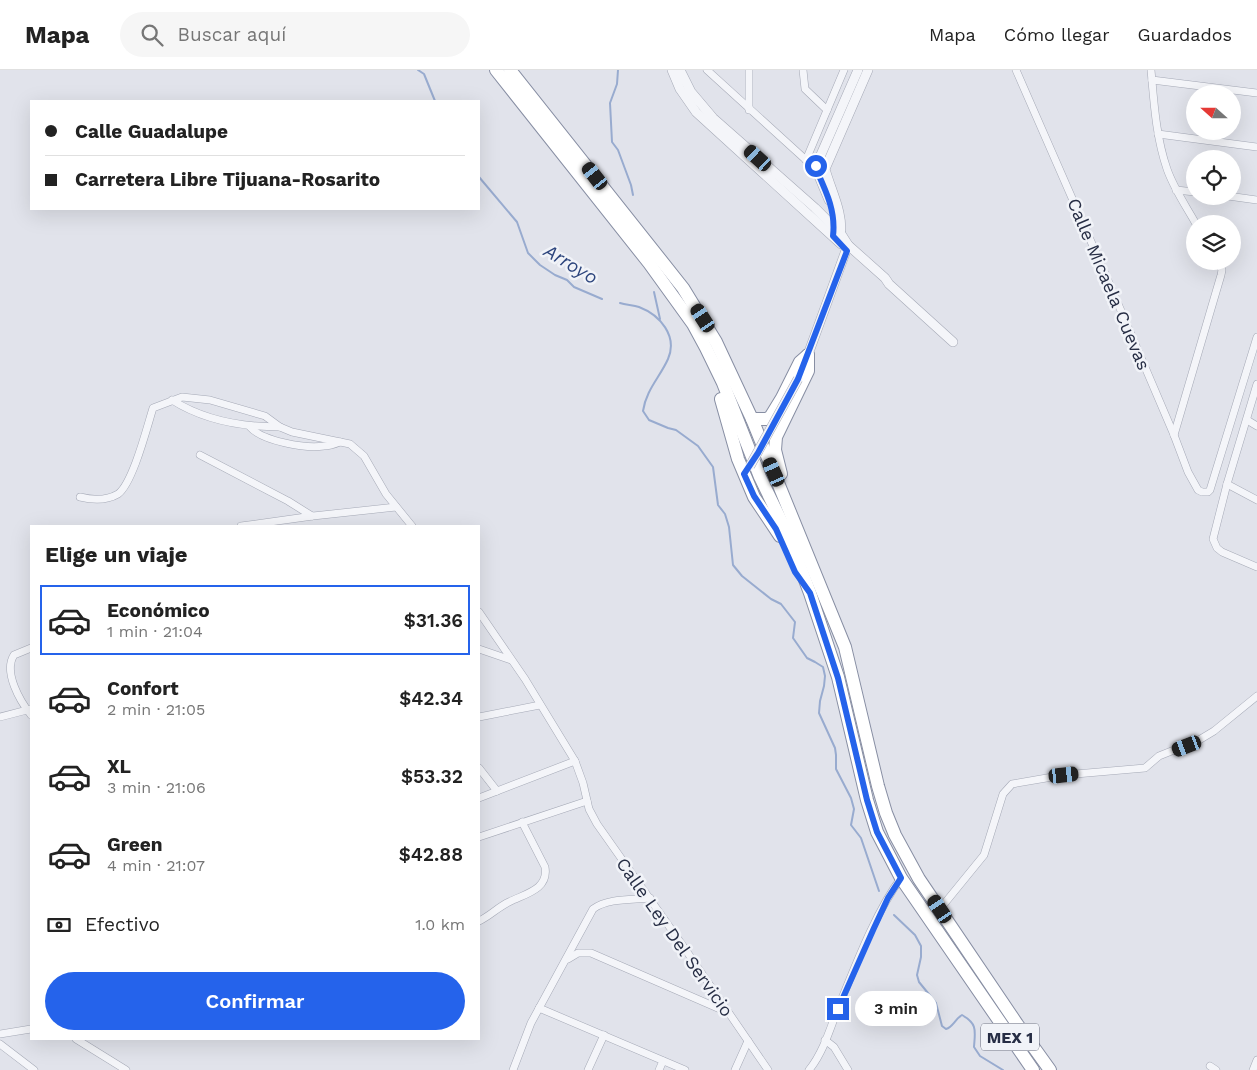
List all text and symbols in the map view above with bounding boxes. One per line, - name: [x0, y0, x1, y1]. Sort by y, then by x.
- search box: [120, 12, 470, 57]
- text: Mapa: [25, 21, 90, 49]
- icon: search: [138, 21, 166, 49]
- text: Buscar aquí: [178, 23, 286, 46]
- text: Mapa: [929, 24, 976, 45]
- text: Cómo llegar: [1004, 24, 1110, 45]
- text: Guardados: [1138, 24, 1232, 45]
- north arrow: [1186, 85, 1241, 140]
- map controls: [1186, 85, 1241, 270]
- text: Calle Guadalupe: [75, 120, 228, 143]
- car: [741, 142, 774, 174]
- button: locate: [1186, 150, 1241, 205]
- route start: [805, 155, 827, 177]
- car: [579, 160, 610, 192]
- text: Carretera Libre Tijuana-Rosarito: [75, 168, 380, 191]
- street label: Calle Micaela Cuevas: [1063, 195, 1155, 373]
- button: layers: [1186, 215, 1241, 270]
- water label: Arroyo: [539, 238, 602, 289]
- car: [688, 301, 717, 335]
- car: [761, 455, 786, 489]
- text: Elige un viaje: [45, 542, 188, 567]
- icon: car: [47, 598, 92, 643]
- text: Económico: [107, 599, 210, 622]
- text: $31.36: [404, 609, 463, 632]
- text: 1 min · 21:04: [107, 622, 203, 641]
- icon: car: [47, 676, 92, 721]
- text: Confort: [107, 677, 178, 700]
- text: $42.34: [399, 687, 463, 710]
- text: 2 min · 21:05: [107, 700, 205, 719]
- car: [1170, 734, 1203, 758]
- icon: car: [47, 754, 92, 799]
- text: XL: [107, 755, 131, 778]
- text: $53.32: [401, 765, 463, 788]
- car: [1048, 766, 1079, 784]
- text: 3 min · 21:06: [107, 778, 206, 797]
- icon: car: [47, 832, 92, 877]
- text: Green: [107, 833, 163, 856]
- text: $42.88: [399, 843, 463, 866]
- street label: Calle Ley Del Servicio: [612, 854, 738, 1020]
- text: 4 min · 21:07: [107, 856, 205, 875]
- car: [925, 892, 954, 926]
- icon: cash: [45, 911, 73, 939]
- text: Efectivo: [85, 913, 160, 936]
- text: 1.0 km: [415, 915, 465, 934]
- button: Confirmar: [45, 972, 465, 1030]
- callout: 3 min: [856, 992, 938, 1026]
- route end: [827, 998, 849, 1020]
- text: 3 min: [874, 999, 918, 1018]
- road number: MEX 1: [981, 1024, 1039, 1050]

